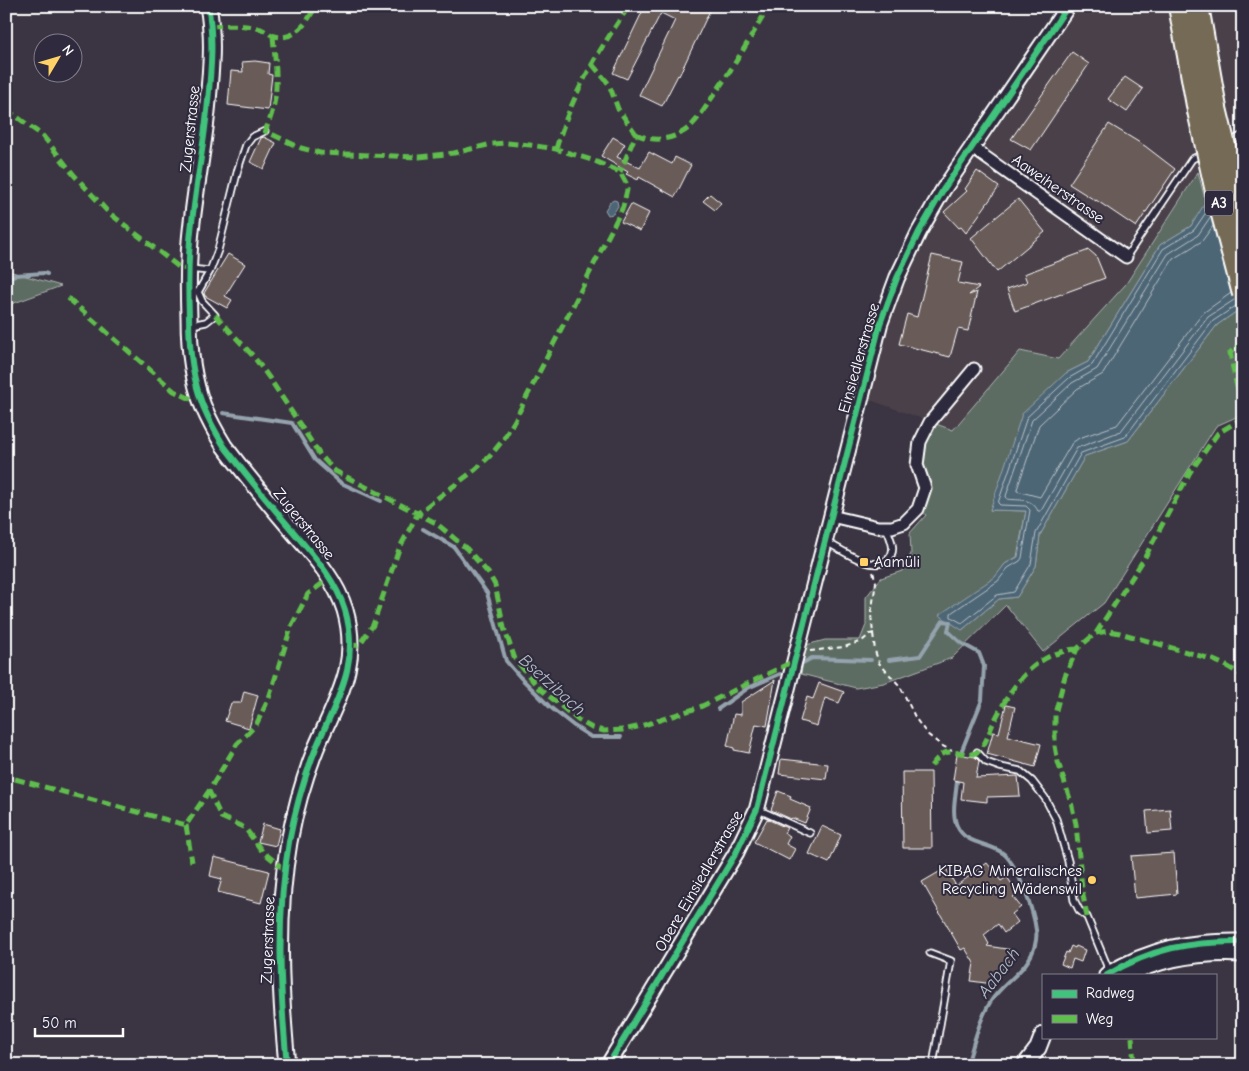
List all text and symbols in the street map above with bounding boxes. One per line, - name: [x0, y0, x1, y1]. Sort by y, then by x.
- north arrow: [32, 32, 82, 82]
- text: N: [58, 41, 77, 59]
- street label: Zugerstrasse: [176, 85, 204, 173]
- street label: Aaweiherstrasse: [1009, 151, 1107, 227]
- road number: A3: [1205, 190, 1233, 216]
- street label: Einsiedlerstrasse: [835, 301, 883, 415]
- street label: Zugerstrasse: [270, 484, 338, 564]
- place label: Aamüli: [874, 553, 920, 571]
- marker: Aamüli: [858, 556, 870, 568]
- water label: Bsetzibach: [514, 650, 590, 720]
- street label: Obere Einsiedlerstrasse: [651, 807, 747, 955]
- place label: KIBAG Mineralisches Recycling Wädenswil: [938, 862, 1082, 898]
- marker: KIBAG Mineralisches Recycling Wädenswil: [1086, 874, 1098, 886]
- street label: Zugerstrasse: [257, 896, 279, 984]
- water label: Aabach: [973, 944, 1025, 1003]
- legend: [1042, 974, 1216, 1038]
- text: Radweg: [1086, 984, 1135, 1002]
- scale bar: [35, 1006, 122, 1038]
- text: Weg: [1086, 1010, 1113, 1028]
- text: 50 m: [42, 1014, 77, 1032]

